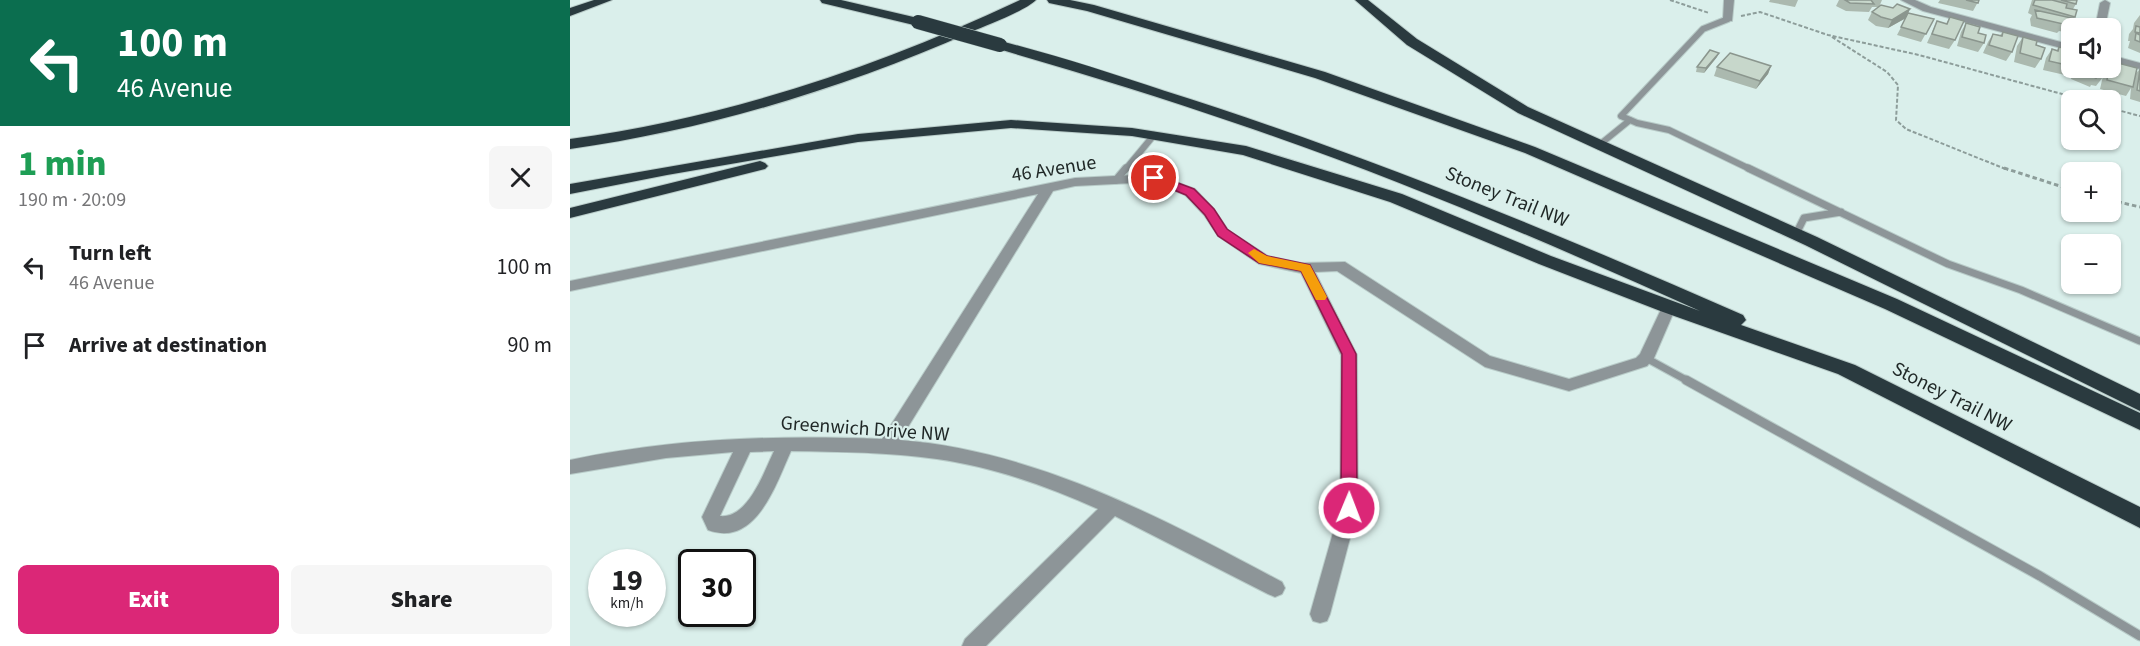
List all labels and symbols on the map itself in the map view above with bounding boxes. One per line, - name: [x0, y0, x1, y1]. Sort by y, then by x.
- street label: 46 Avenue: [1010, 148, 1098, 190]
- pin: [1128, 152, 1179, 203]
- street label: Stoney Trail NW: [1441, 160, 1573, 235]
- street label: Stoney Trail NW: [1887, 355, 2017, 439]
- street label: Greenwich Drive NW: [780, 409, 951, 449]
- position arrow: [1317, 476, 1381, 540]
- speed limit sign: 30: [678, 549, 756, 627]

